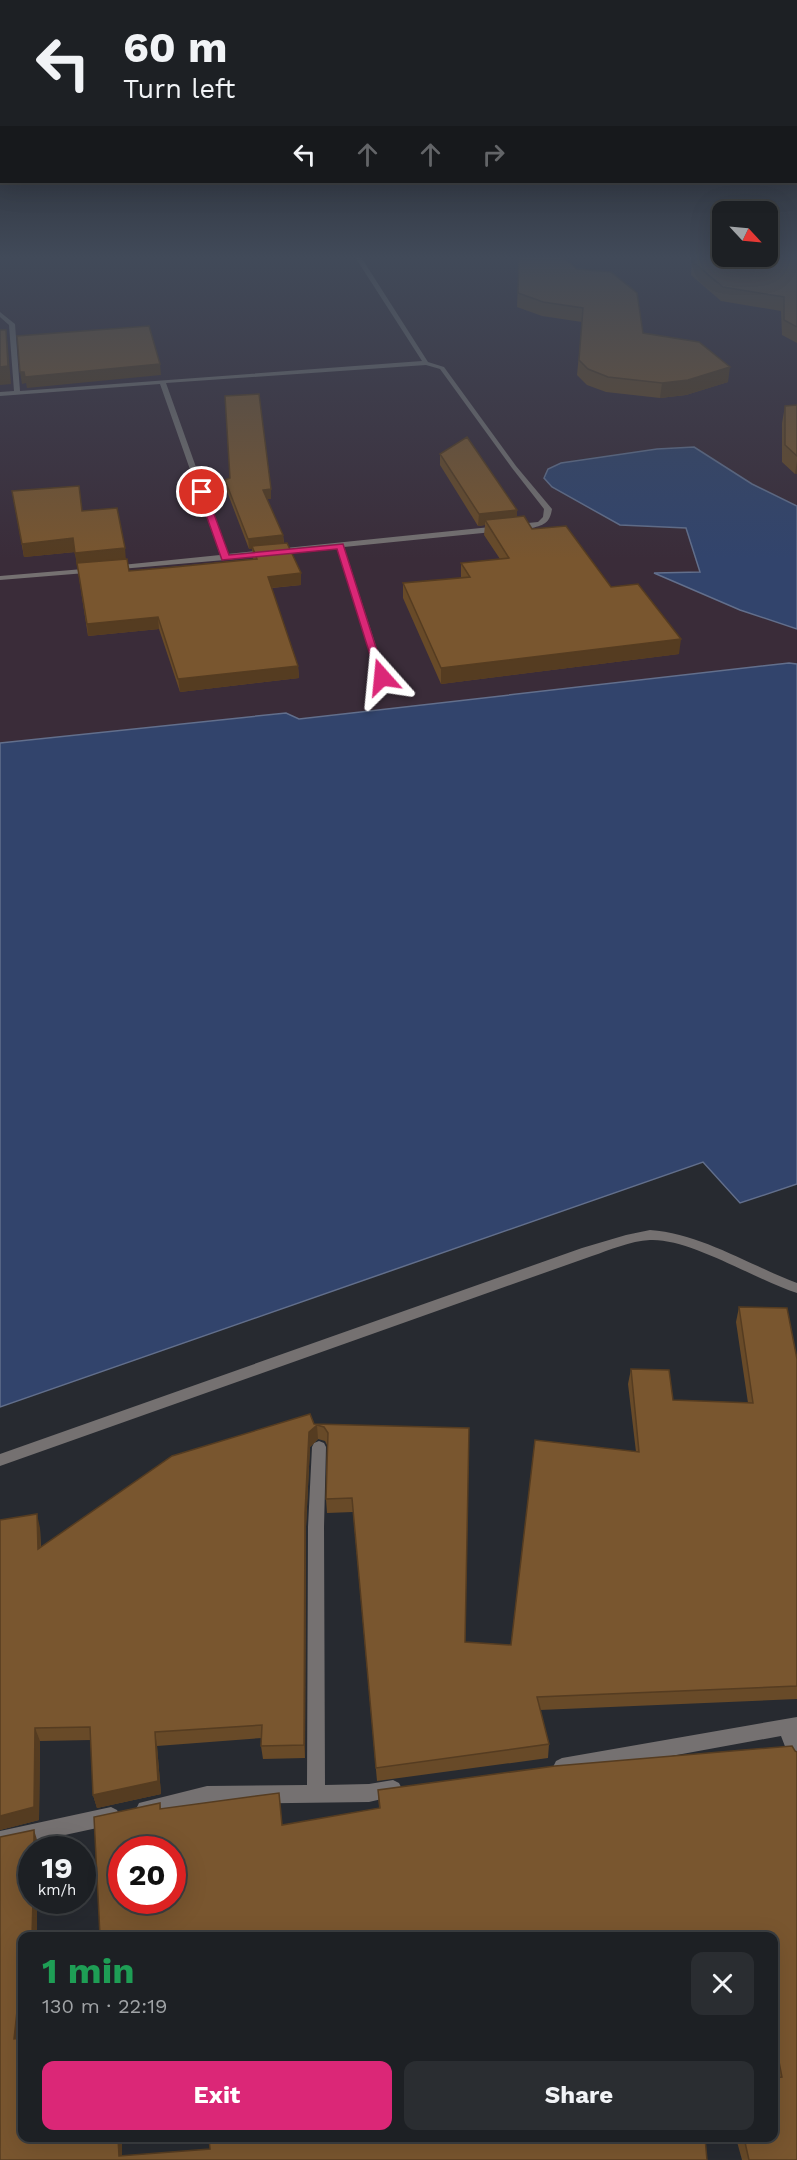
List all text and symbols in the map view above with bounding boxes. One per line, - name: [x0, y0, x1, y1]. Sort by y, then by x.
- text: 60 m: [123, 23, 227, 72]
- icon: left: [24, 24, 102, 102]
- text: Turn left: [123, 73, 235, 105]
- icon: left: [288, 138, 321, 171]
- icon: ahead: [351, 138, 384, 171]
- icon: ahead: [414, 138, 447, 171]
- icon: right: [477, 138, 510, 171]
- north arrow: [712, 201, 778, 267]
- map controls: [712, 201, 778, 267]
- pin: [176, 466, 227, 517]
- icon: arrive: [185, 475, 218, 508]
- position arrow: [350, 645, 414, 709]
- speed limit sign: 20: [108, 1836, 186, 1914]
- text: 19: [41, 1850, 73, 1885]
- text: km/h: [38, 1881, 76, 1899]
- text: 1 min: [42, 1950, 134, 1992]
- button: close: [691, 1952, 754, 2015]
- text: 130 m · 22:19: [42, 1994, 167, 2018]
- button: Exit: [42, 2061, 392, 2130]
- button: Share: [404, 2061, 754, 2130]

